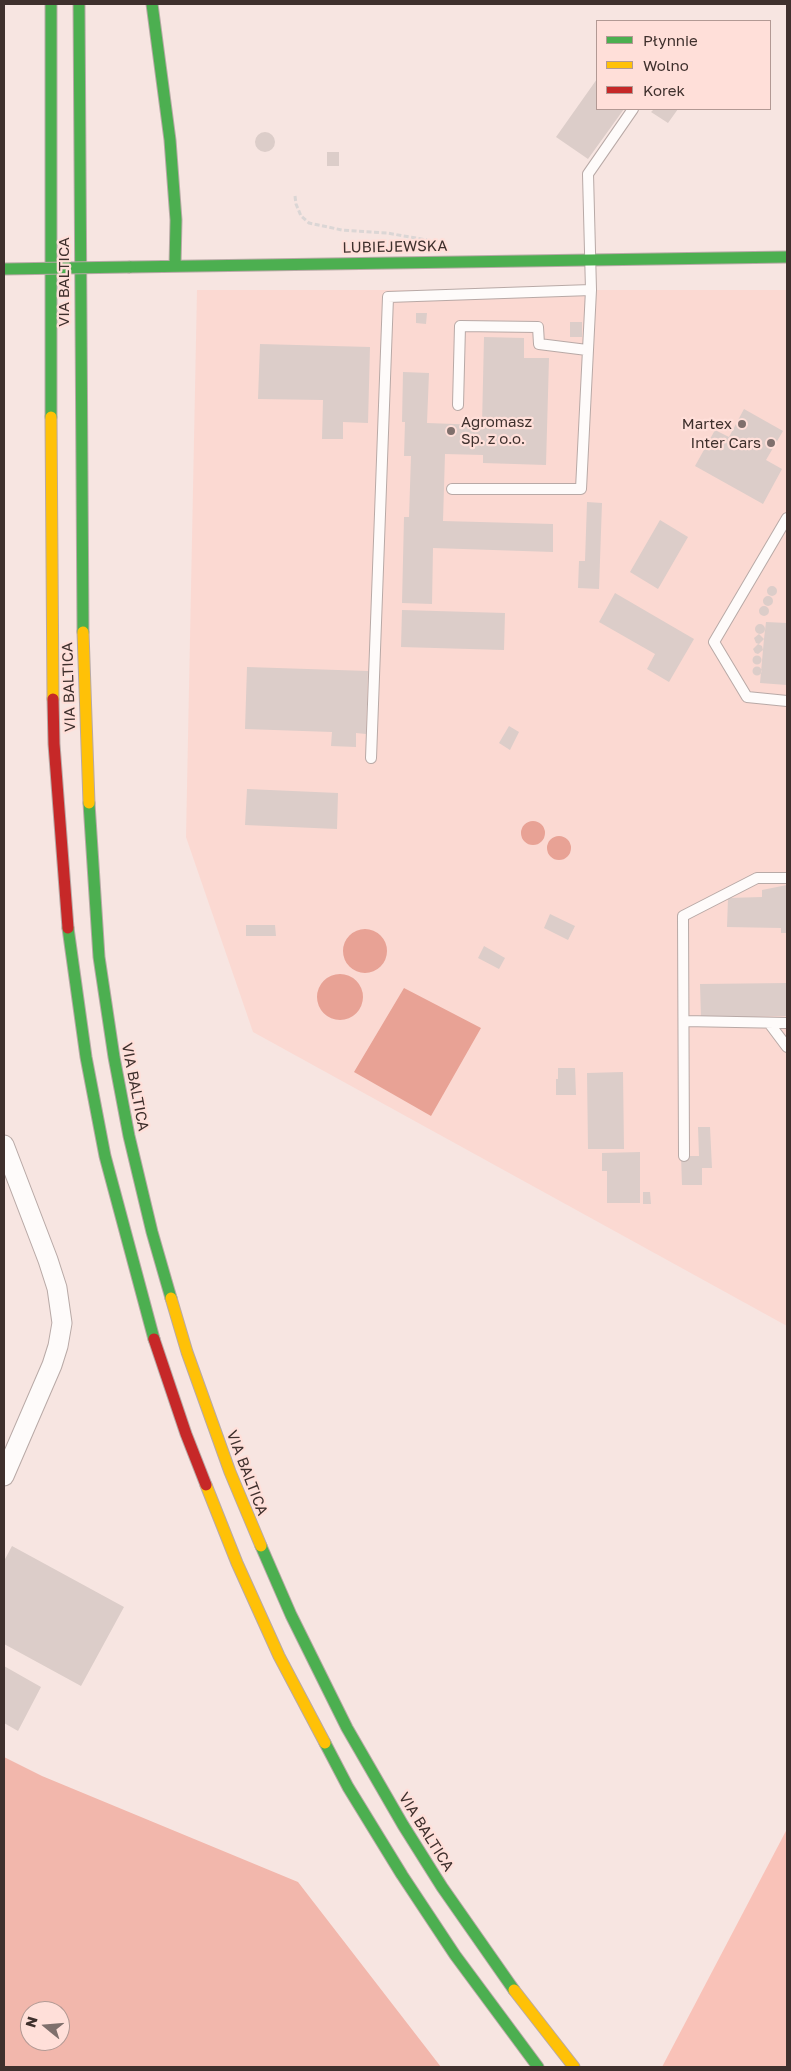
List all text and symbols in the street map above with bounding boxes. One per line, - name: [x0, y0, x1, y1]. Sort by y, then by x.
- legend: [596, 20, 771, 110]
- text: Płynnie: [643, 31, 698, 49]
- text: Wolno: [643, 56, 689, 74]
- text: Korek: [643, 81, 685, 99]
- street label: VIA BALTICA: [55, 237, 73, 327]
- street label: LUBIEJEWSKA: [342, 237, 448, 257]
- place label: Agromasz Sp. z o.o.: [461, 413, 532, 448]
- place label: Martex: [682, 415, 732, 433]
- marker: Martex: [736, 418, 748, 430]
- marker: Agromasz Sp. z o.o.: [445, 425, 457, 437]
- place label: Inter Cars: [690, 434, 761, 452]
- marker: Inter Cars: [765, 437, 777, 449]
- street label: VIA BALTICA: [58, 642, 80, 732]
- street label: VIA BALTICA: [118, 1041, 152, 1133]
- street label: VIA BALTICA: [223, 1428, 271, 1518]
- street label: VIA BALTICA: [395, 1789, 457, 1875]
- north arrow: [20, 2001, 70, 2051]
- text: N: [21, 2014, 41, 2029]

